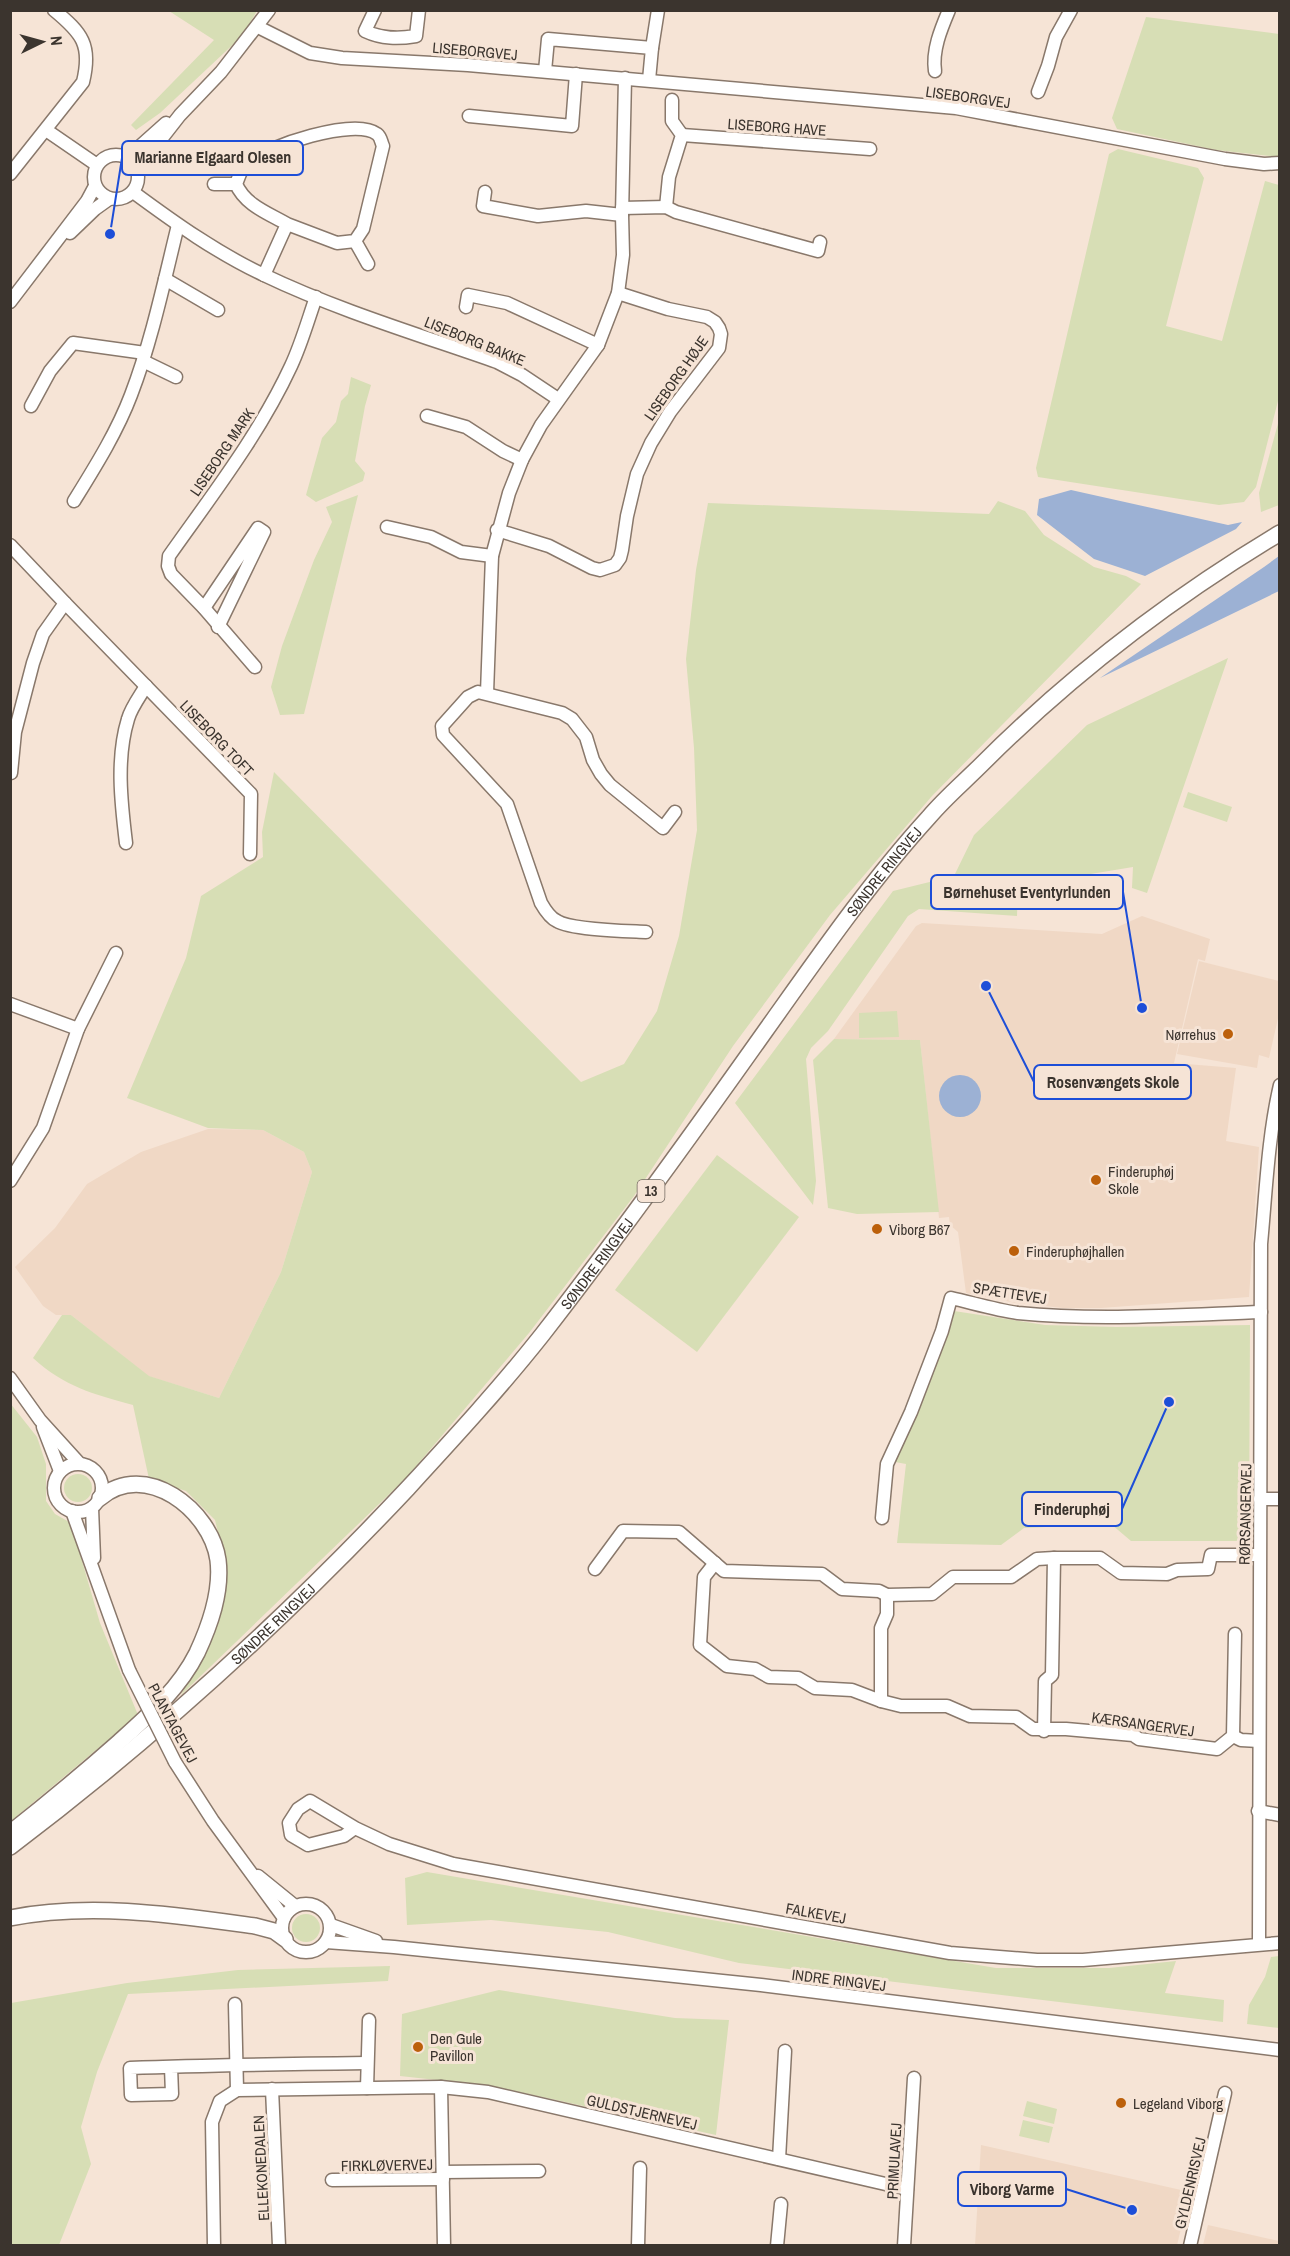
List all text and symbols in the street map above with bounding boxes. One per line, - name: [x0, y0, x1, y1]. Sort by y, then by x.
- north arrow: [12, 12, 72, 72]
- text: N: [46, 35, 68, 46]
- street label: LISEBORGVEJ: [432, 37, 518, 65]
- street label: LISEBORGVEJ: [924, 81, 1012, 113]
- street label: LISEBORG HAVE: [727, 113, 827, 141]
- callout: Marianne Elgaard Olesen: [122, 141, 303, 175]
- text: Marianne Elgaard Olesen: [135, 146, 291, 168]
- street label: LISEBORG BAKKE: [421, 311, 529, 371]
- street label: LISEBORG HØJE: [639, 331, 713, 425]
- street label: LISEBORG MARK: [185, 403, 260, 500]
- street label: LISEBORG TOFT: [175, 695, 259, 781]
- street label: SØNDRE RINGVEJ: [841, 822, 926, 921]
- callout: Børnehuset Eventyrlunden: [931, 875, 1123, 909]
- text: Børnehuset Eventyrlunden: [943, 881, 1111, 903]
- place label: Nørrehus: [1165, 1024, 1216, 1045]
- marker: Nørrehus: [1221, 1027, 1235, 1041]
- callout: Rosenvængets Skole: [1034, 1065, 1191, 1099]
- text: Rosenvængets Skole: [1047, 1071, 1179, 1093]
- place label: Finderuphøj Skole: [1108, 1161, 1174, 1199]
- marker: Finderuphøj Skole: [1089, 1173, 1103, 1187]
- road number: 13: [638, 1180, 664, 1202]
- street label: SØNDRE RINGVEJ: [555, 1213, 638, 1314]
- place label: Viborg B67: [889, 1219, 950, 1240]
- marker: Viborg B67: [870, 1222, 884, 1236]
- place label: Finderuphøjhallen: [1026, 1241, 1124, 1262]
- marker: Finderuphøjhallen: [1007, 1244, 1021, 1258]
- street label: SPÆTTEVEJ: [972, 1277, 1048, 1309]
- street label: RØRSANGERVEJ: [1234, 1463, 1256, 1565]
- callout: Finderuphøj: [1022, 1492, 1122, 1526]
- text: Finderuphøj: [1034, 1498, 1110, 1520]
- street label: SØNDRE RINGVEJ: [226, 1578, 320, 1669]
- street label: PLANTAGEVEJ: [143, 1680, 203, 1766]
- street label: KÆRSANGERVEJ: [1090, 1706, 1196, 1742]
- street label: FALKEVEJ: [784, 1897, 848, 1929]
- street label: INDRE RINGVEJ: [791, 1964, 887, 1996]
- place label: Den Gule Pavillon: [430, 2028, 482, 2066]
- marker: Den Gule Pavillon: [411, 2040, 425, 2054]
- street label: GULDSTJERNEVEJ: [585, 2089, 699, 2135]
- place label: Legeland Viborg: [1133, 2093, 1223, 2114]
- marker: Legeland Viborg: [1114, 2096, 1128, 2110]
- street label: ELLEKONEDALEN: [248, 2115, 274, 2221]
- street label: PRIMULAVEJ: [882, 2122, 906, 2200]
- street label: GYLDENRISVEJ: [1169, 2135, 1211, 2231]
- street label: FIRKLØVERVEJ: [341, 2154, 433, 2176]
- callout: Viborg Varme: [958, 2172, 1066, 2206]
- text: Viborg Varme: [970, 2178, 1054, 2200]

